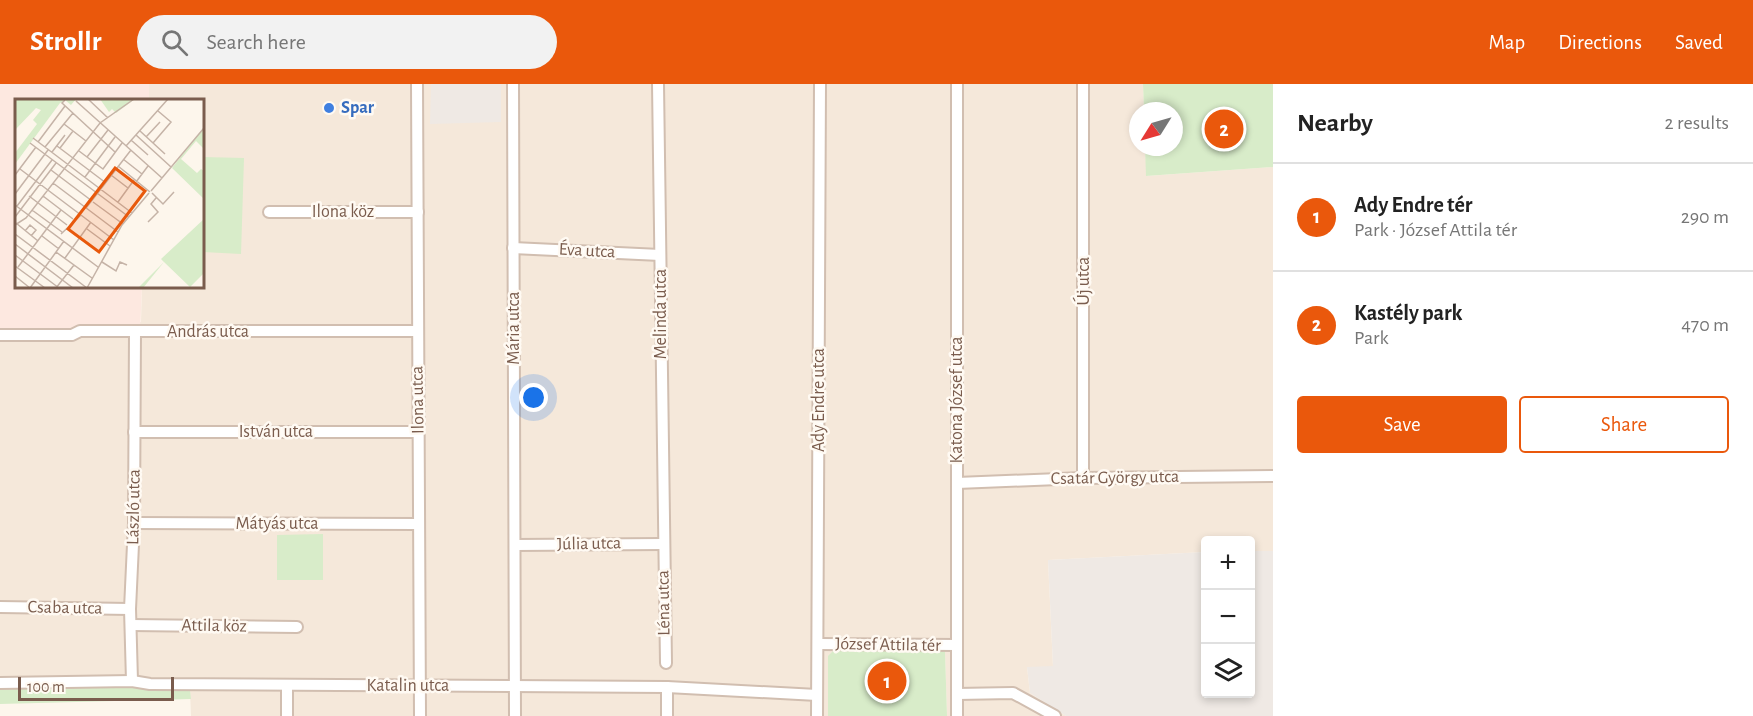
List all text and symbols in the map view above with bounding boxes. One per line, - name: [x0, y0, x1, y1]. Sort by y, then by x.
- search box: [137, 15, 557, 69]
- icon: search: [158, 26, 191, 59]
- text: Strollr: [30, 28, 101, 56]
- text: Search here: [206, 31, 306, 53]
- text: Map: [1489, 32, 1525, 53]
- text: Directions: [1558, 32, 1642, 53]
- text: Saved: [1675, 32, 1723, 53]
- inset map: [15, 99, 204, 288]
- place label: Spar: [341, 99, 375, 117]
- marker: Spar: [322, 101, 336, 115]
- north arrow: [1129, 102, 1183, 156]
- pin: 2: [1204, 106, 1244, 152]
- text: Nearby: [1297, 110, 1373, 136]
- text: 2 results: [1665, 113, 1729, 133]
- text: Ady Endre tér: [1354, 194, 1472, 216]
- street label: Ilona köz: [312, 203, 374, 221]
- text: 1: [1313, 207, 1320, 227]
- text: 290 m: [1681, 207, 1729, 227]
- text: Park · József Attila tér: [1354, 220, 1517, 240]
- street label: Éva utca: [558, 238, 616, 261]
- street label: Új utca: [1072, 257, 1093, 305]
- street label: Melinda utca: [652, 269, 670, 359]
- street label: Mária utca: [505, 291, 523, 365]
- text: Kastély park: [1354, 302, 1462, 324]
- text: 2: [1312, 315, 1321, 335]
- text: 470 m: [1681, 315, 1729, 335]
- street label: András utca: [167, 323, 249, 341]
- text: Park: [1354, 328, 1389, 348]
- street label: Katona József utca: [948, 336, 966, 464]
- street label: Ady Endre utca: [810, 348, 828, 452]
- street label: Ilona utca: [408, 366, 428, 434]
- your location: [519, 383, 548, 412]
- button: Save: [1297, 396, 1507, 453]
- button: Share: [1519, 396, 1729, 453]
- street label: István utca: [239, 423, 313, 441]
- street label: Csatár György utca: [1051, 468, 1179, 488]
- street label: László utca: [124, 469, 144, 545]
- street label: Mátyás utca: [235, 515, 319, 533]
- street label: Júlia utca: [557, 534, 621, 554]
- map controls: [1201, 536, 1255, 698]
- button: +: [1201, 536, 1255, 590]
- street label: Léna utca: [654, 570, 674, 636]
- button: −: [1201, 590, 1255, 644]
- street label: Csaba utca: [28, 598, 102, 618]
- street label: Attila köz: [181, 616, 247, 636]
- street label: József Attila tér: [835, 635, 941, 655]
- button: layers: [1201, 644, 1255, 698]
- pin: 1: [868, 658, 906, 704]
- scale bar: [18, 674, 174, 702]
- street label: Katalin utca: [367, 677, 449, 695]
- text: 100 m: [27, 679, 65, 695]

